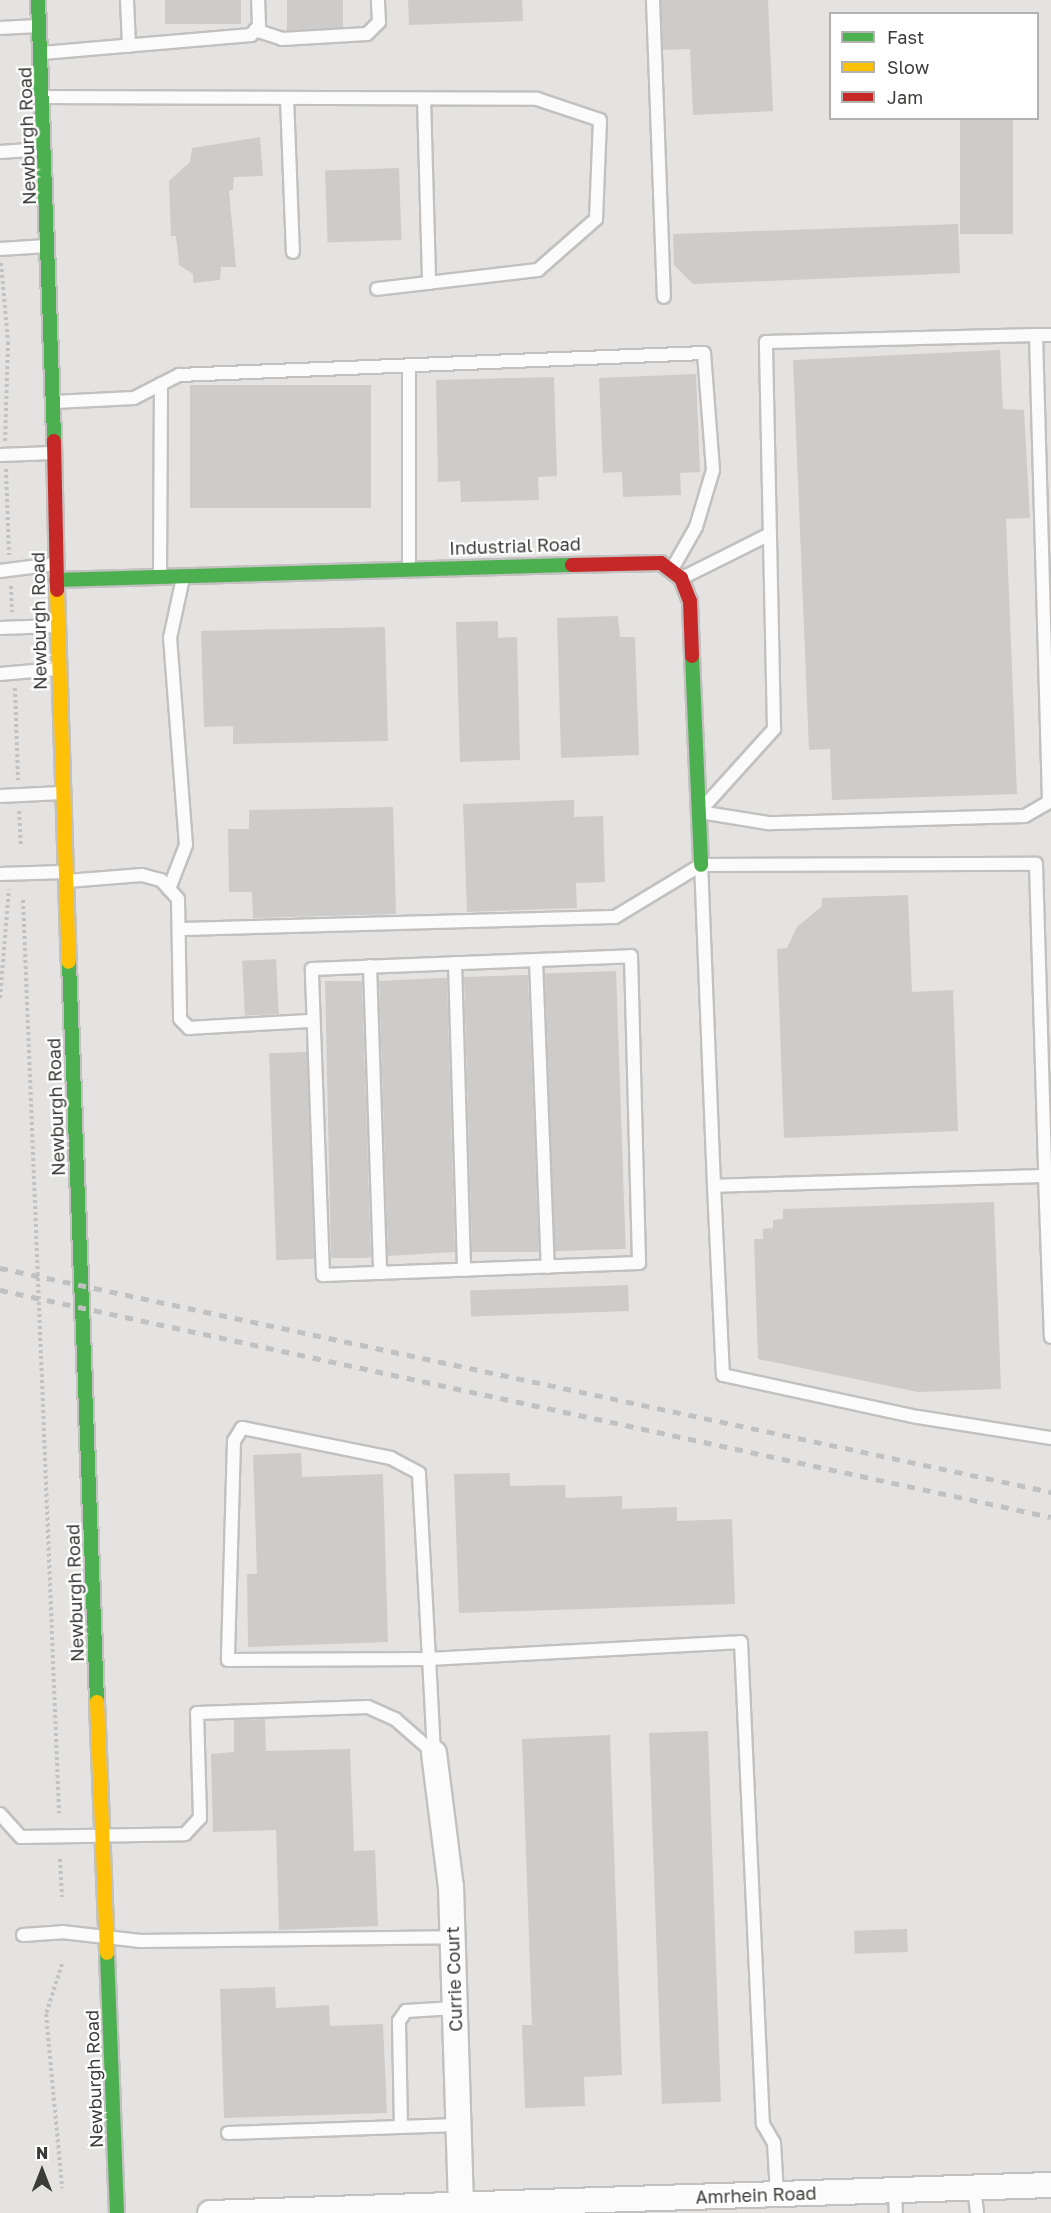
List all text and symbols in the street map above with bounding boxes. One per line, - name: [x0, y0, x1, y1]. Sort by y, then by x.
- legend: [829, 12, 1039, 120]
- text: Fast: [887, 26, 924, 48]
- text: Slow: [887, 56, 929, 78]
- street label: Newburgh Road: [14, 67, 40, 205]
- text: Jam: [887, 86, 923, 108]
- street label: Industrial Road: [449, 533, 581, 559]
- street label: Newburgh Road: [27, 552, 51, 690]
- street label: Newburgh Road: [43, 1038, 69, 1176]
- street label: Newburgh Road: [62, 1524, 88, 1662]
- street label: Currie Court: [441, 1926, 467, 2032]
- street label: Newburgh Road: [81, 2010, 107, 2148]
- north arrow: [12, 2141, 72, 2201]
- text: N: [36, 2143, 48, 2163]
- street label: Amrhein Road: [695, 2182, 817, 2208]

